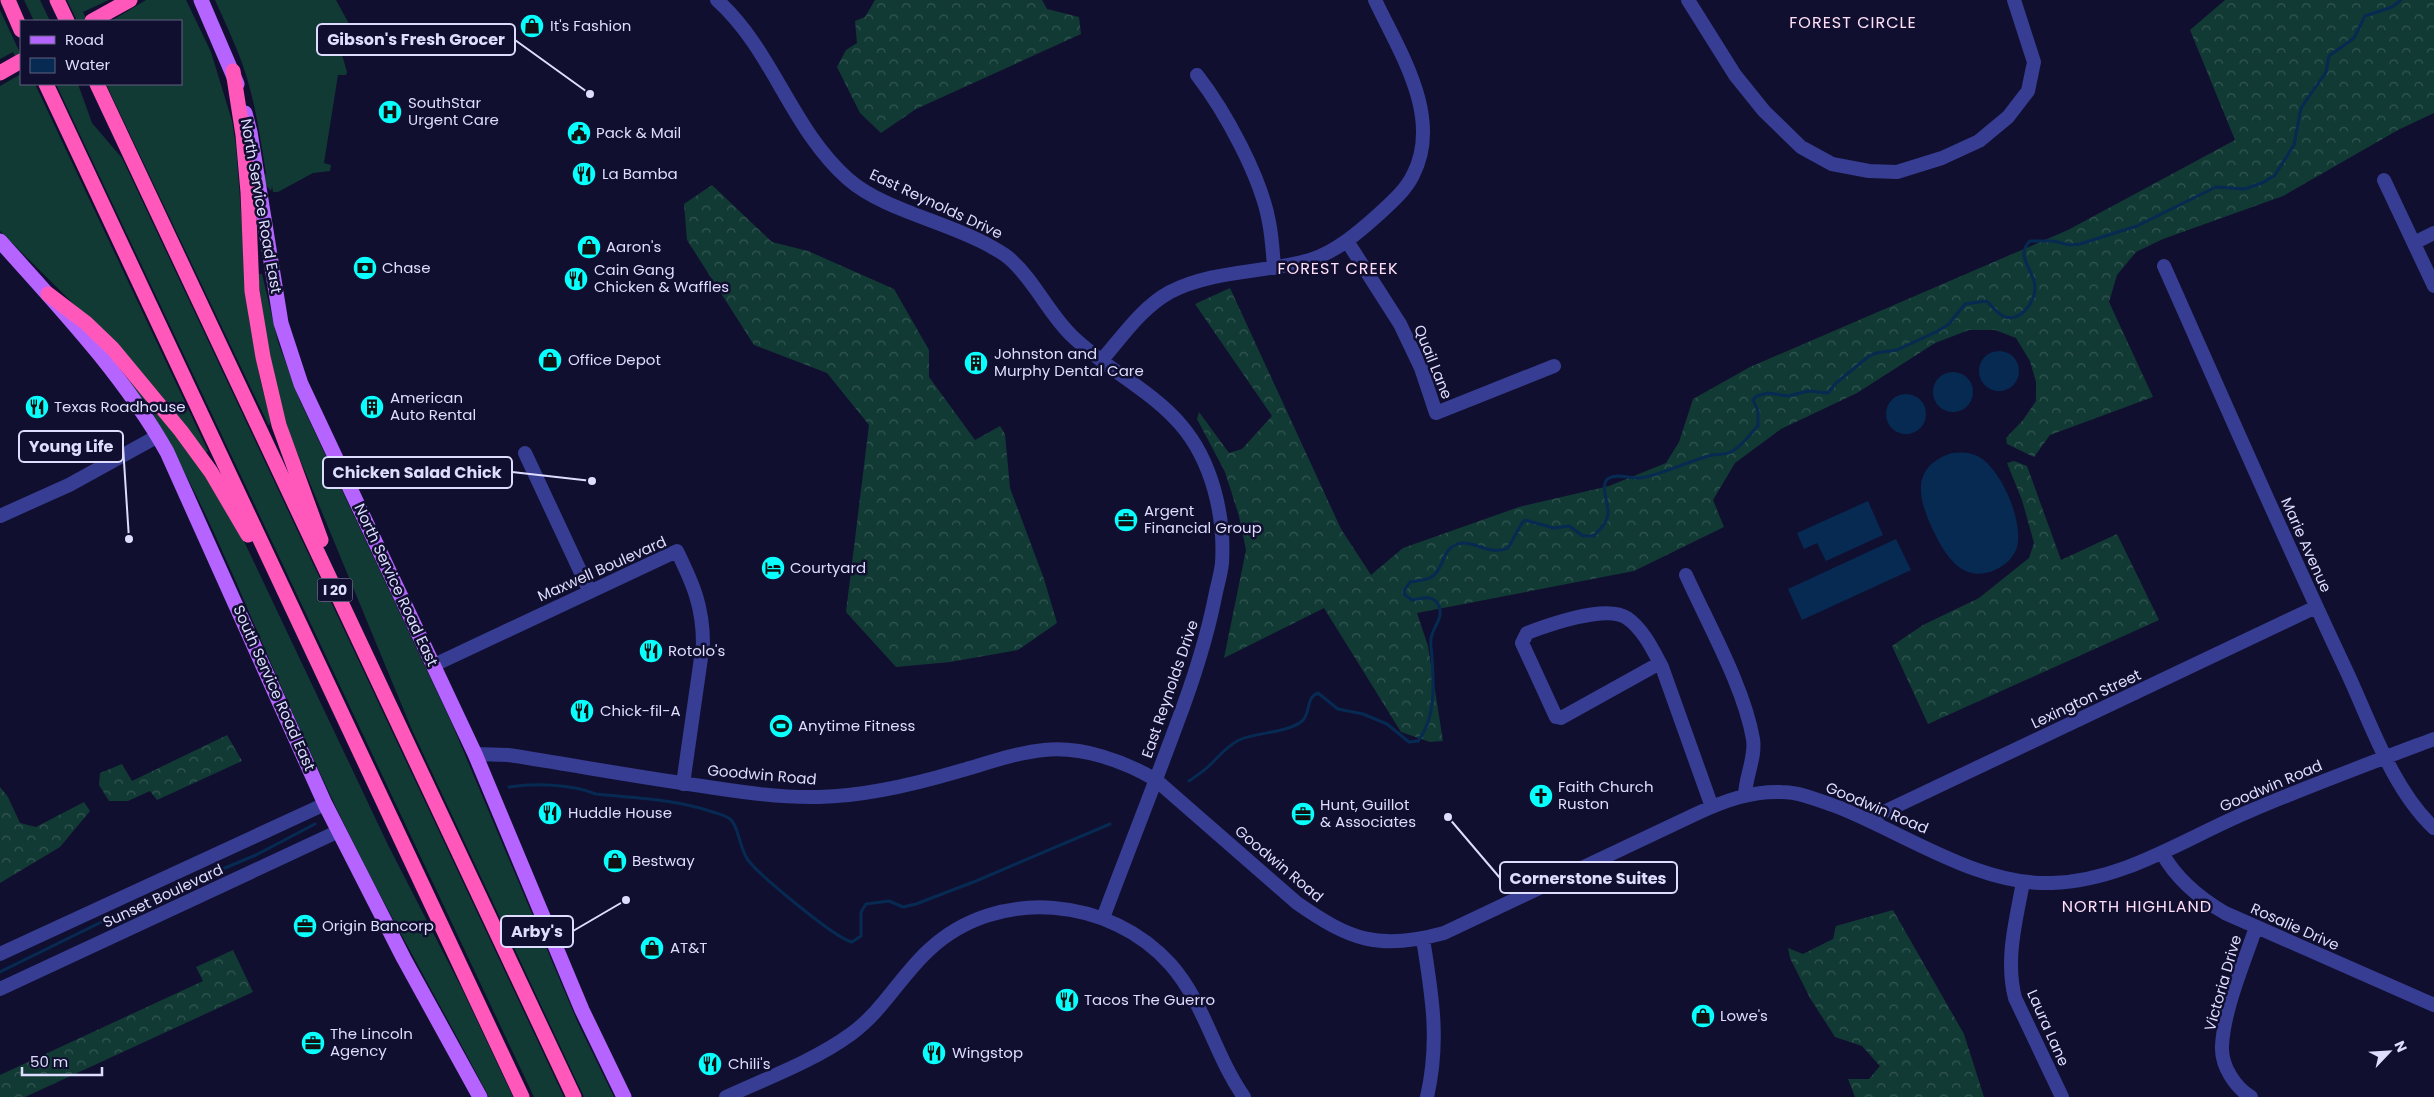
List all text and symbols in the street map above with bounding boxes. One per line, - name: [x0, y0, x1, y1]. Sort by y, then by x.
- district label: FOREST CIRCLE: [1789, 11, 1917, 34]
- shop icon: It's Fashion: [519, 13, 545, 39]
- place label: It's Fashion: [550, 15, 631, 36]
- legend: [20, 20, 182, 85]
- callout: Gibson's Fresh Grocer: [317, 24, 515, 55]
- text: Gibson's Fresh Grocer: [327, 28, 505, 51]
- text: Road: [65, 29, 104, 50]
- text: Water: [65, 54, 111, 75]
- place label: SouthStar Urgent Care: [408, 92, 499, 130]
- hospital icon: SouthStar Urgent Care: [377, 99, 403, 125]
- street label: North Service Road East: [236, 117, 287, 295]
- public building icon: Pack & Mail: [566, 120, 592, 146]
- place label: Pack & Mail: [596, 122, 681, 143]
- restaurant icon: La Bamba: [571, 161, 597, 187]
- place label: La Bamba: [602, 163, 678, 184]
- street label: East Reynolds Drive: [866, 164, 1006, 244]
- shop icon: Aaron's: [576, 234, 602, 260]
- place label: Aaron's: [606, 236, 661, 257]
- bank icon: Chase: [352, 255, 378, 281]
- place label: Chase: [382, 257, 430, 278]
- district label: FOREST CREEK: [1278, 257, 1398, 280]
- place label: Cain Gang Chicken & Waffles: [594, 259, 729, 297]
- restaurant icon: Cain Gang Chicken & Waffles: [563, 266, 589, 292]
- street label: Quail Lane: [1409, 322, 1458, 402]
- place label: Johnston and Murphy Dental Care: [994, 343, 1144, 381]
- shop icon: Office Depot: [537, 347, 563, 373]
- place label: Office Depot: [568, 349, 661, 370]
- building icon: Johnston and Murphy Dental Care: [963, 350, 989, 376]
- place label: American Auto Rental: [390, 387, 476, 425]
- restaurant icon: Texas Roadhouse: [24, 394, 50, 420]
- building icon: American Auto Rental: [359, 394, 385, 420]
- place label: Texas Roadhouse: [54, 396, 186, 417]
- callout: Young Life: [19, 431, 123, 462]
- text: Young Life: [29, 435, 113, 458]
- callout: Chicken Salad Chick: [323, 457, 512, 488]
- text: Chicken Salad Chick: [332, 461, 502, 484]
- street label: Marie Avenue: [2276, 494, 2337, 596]
- street label: North Service Road East: [350, 500, 443, 670]
- place label: Argent Financial Group: [1144, 500, 1262, 538]
- office icon: Argent Financial Group: [1113, 507, 1139, 533]
- street label: Maxwell Boulevard: [534, 531, 670, 606]
- hotel icon: Courtyard: [760, 555, 786, 581]
- place label: Courtyard: [790, 557, 866, 578]
- road number: I 20: [318, 578, 352, 602]
- street label: South Service Road East: [228, 602, 321, 774]
- street label: East Reynolds Drive: [1136, 617, 1203, 761]
- restaurant icon: Rotolo's: [638, 638, 664, 664]
- place label: Rotolo's: [668, 640, 725, 661]
- street label: Lexington Street: [2027, 664, 2144, 733]
- restaurant icon: Chick-fil-A: [569, 698, 595, 724]
- place label: Chick-fil-A: [600, 700, 681, 721]
- sports icon: Anytime Fitness: [768, 713, 794, 739]
- place label: Anytime Fitness: [798, 715, 916, 736]
- street label: Goodwin Road: [2216, 754, 2325, 817]
- street label: Goodwin Road: [707, 759, 818, 790]
- place label: Faith Church Ruston: [1558, 776, 1654, 814]
- street label: Goodwin Road: [1823, 776, 1932, 839]
- church icon: Faith Church Ruston: [1528, 783, 1554, 809]
- place label: Hunt, Guillot & Associates: [1320, 794, 1416, 832]
- restaurant icon: Huddle House: [537, 800, 563, 826]
- office icon: Hunt, Guillot & Associates: [1290, 801, 1316, 827]
- place label: Huddle House: [568, 802, 672, 823]
- street label: Goodwin Road: [1231, 820, 1328, 907]
- shop icon: Bestway: [602, 848, 628, 874]
- place label: Bestway: [632, 850, 695, 871]
- street label: Sunset Boulevard: [99, 859, 226, 933]
- callout: Cornerstone Suites: [1500, 862, 1677, 893]
- text: Cornerstone Suites: [1510, 867, 1667, 890]
- district label: NORTH HIGHLAND: [2062, 895, 2212, 918]
- street label: Rosalie Drive: [2248, 898, 2343, 955]
- office icon: Origin Bancorp: [292, 913, 318, 939]
- place label: Origin Bancorp: [322, 915, 434, 936]
- callout: Arby's: [501, 916, 573, 947]
- text: Arby's: [511, 920, 563, 943]
- street label: Victoria Drive: [2199, 932, 2246, 1033]
- shop icon: AT&T: [639, 935, 665, 961]
- place label: AT&T: [670, 937, 707, 958]
- street label: Laura Lane: [2022, 986, 2075, 1069]
- restaurant icon: Tacos The Guerro: [1054, 987, 1080, 1013]
- place label: Tacos The Guerro: [1084, 989, 1215, 1010]
- shop icon: Lowe's: [1690, 1003, 1716, 1029]
- place label: Lowe's: [1720, 1005, 1768, 1026]
- place label: The Lincoln Agency: [330, 1023, 413, 1061]
- north arrow: [2364, 1027, 2414, 1077]
- office icon: The Lincoln Agency: [300, 1030, 326, 1056]
- text: N: [2389, 1038, 2412, 1056]
- restaurant icon: Wingstop: [921, 1040, 947, 1066]
- place label: Wingstop: [952, 1042, 1023, 1063]
- scale bar: [22, 1044, 102, 1076]
- text: 50 m: [30, 1051, 68, 1072]
- restaurant icon: Chili's: [697, 1051, 723, 1077]
- place label: Chili's: [728, 1053, 771, 1074]

